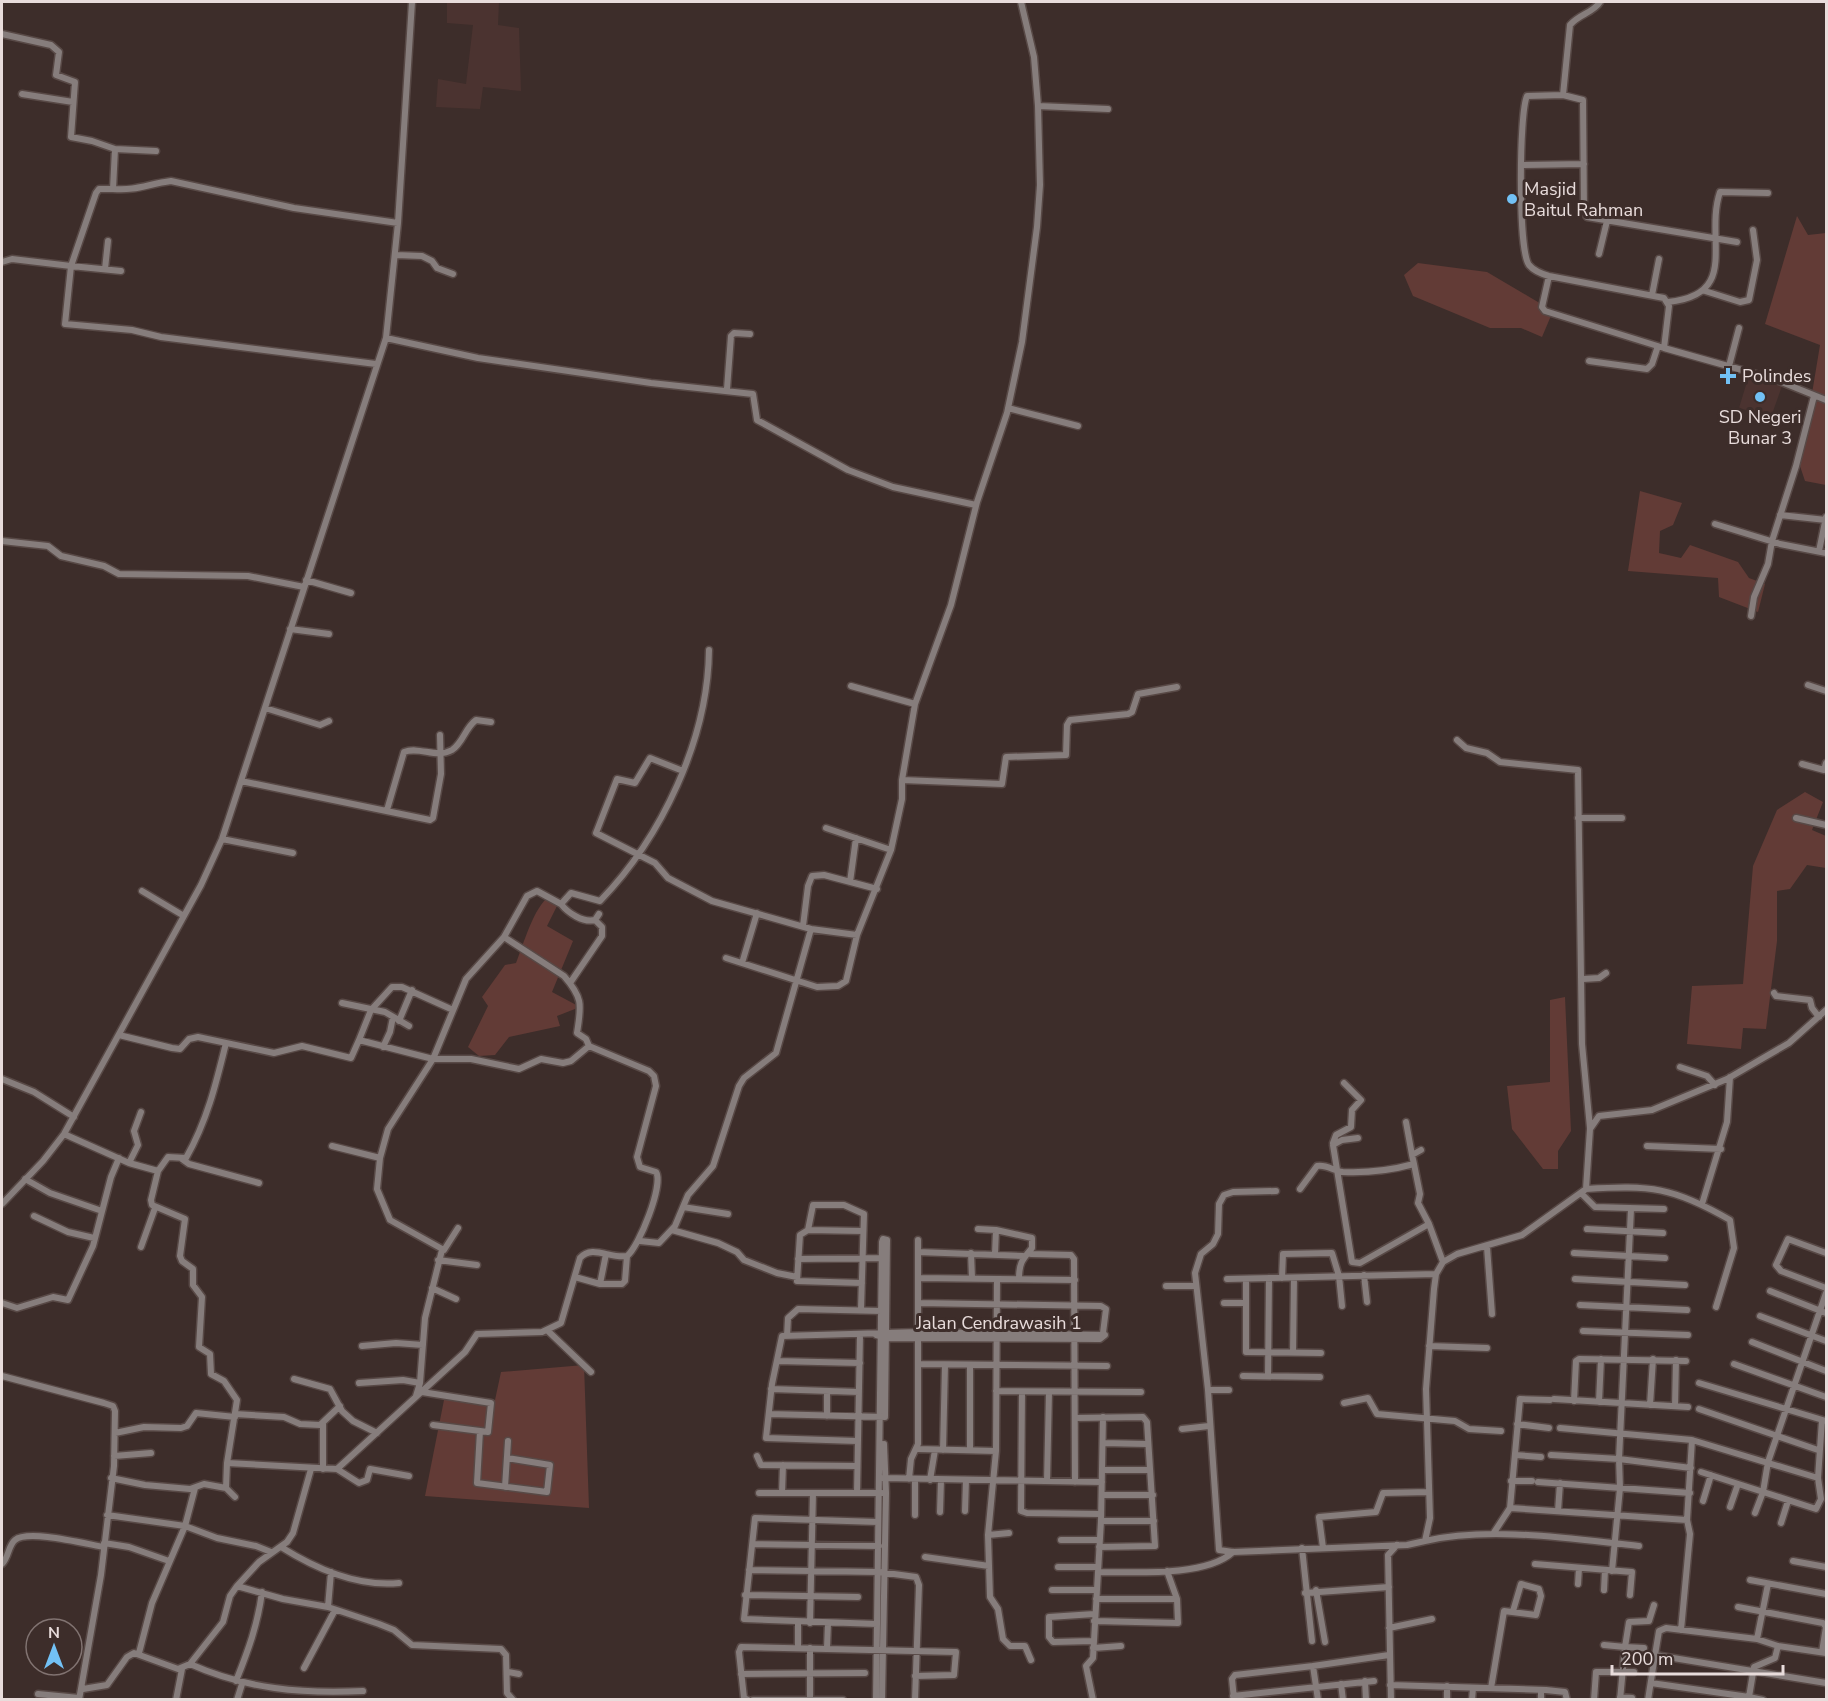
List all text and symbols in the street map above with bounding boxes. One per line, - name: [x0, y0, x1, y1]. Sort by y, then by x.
- place label: Masjid Baitul Rahman: [1524, 177, 1643, 222]
- marker: Masjid Baitul Rahman: [1505, 192, 1519, 206]
- place label: Polindes: [1742, 364, 1811, 388]
- marker: Polindes: [1719, 367, 1737, 385]
- marker: SD Negeri Bunar 3: [1753, 390, 1767, 404]
- place label: SD Negeri Bunar 3: [1719, 405, 1801, 450]
- street label: Jalan Cendrawasih 1: [915, 1311, 1082, 1335]
- north arrow: [24, 1617, 84, 1677]
- text: N: [48, 1622, 60, 1644]
- scale bar: [1612, 1638, 1783, 1676]
- text: 200 m: [1621, 1647, 1673, 1671]

